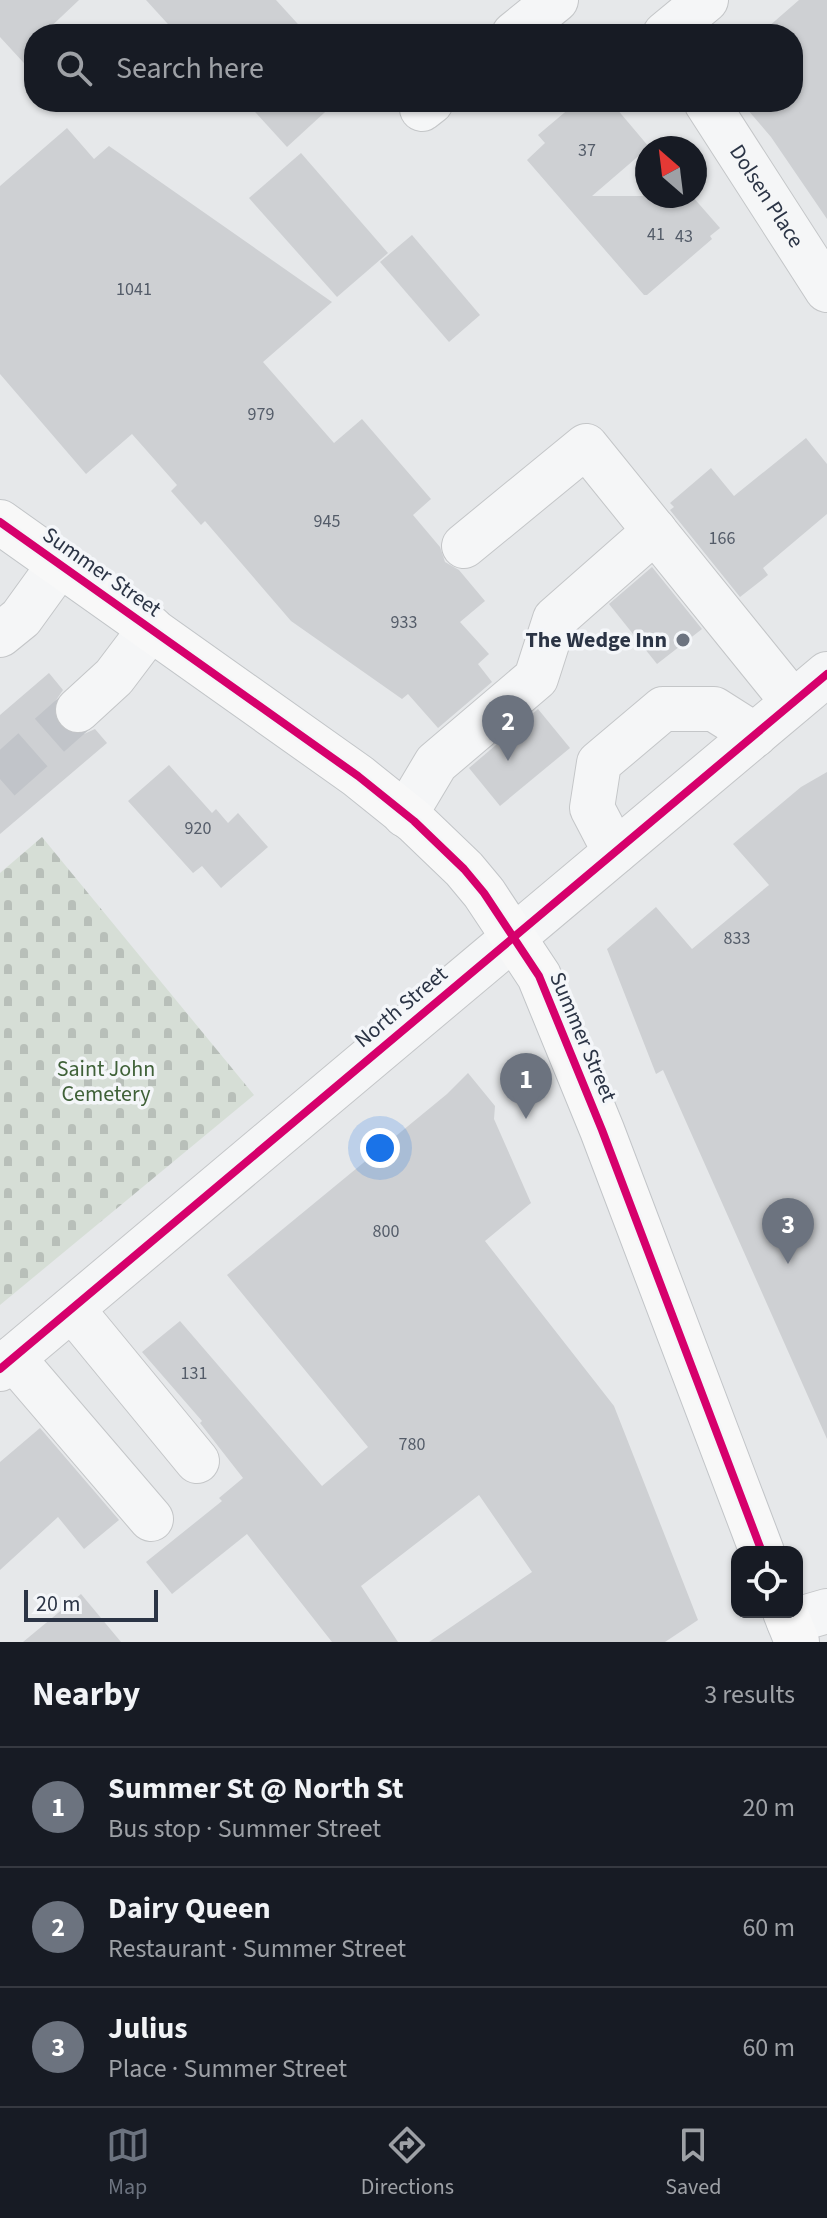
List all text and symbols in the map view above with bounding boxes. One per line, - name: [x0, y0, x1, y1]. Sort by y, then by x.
- search box: [24, 24, 803, 112]
- icon: search: [52, 46, 96, 90]
- text: Search here: [116, 47, 264, 90]
- north arrow: [635, 136, 707, 208]
- house number: 37: [578, 138, 596, 163]
- street label: Dolsen Place: [721, 138, 812, 254]
- house number: 41: [647, 222, 665, 247]
- house number: 43: [675, 224, 693, 249]
- house number: 1041: [116, 277, 152, 302]
- house number: 979: [248, 402, 274, 427]
- house number: 945: [314, 509, 340, 534]
- street label: Summer Street: [36, 519, 168, 625]
- house number: 166: [709, 526, 735, 551]
- house number: 933: [391, 610, 417, 635]
- place label: The Wedge Inn: [526, 624, 667, 656]
- marker: The Wedge Inn: [674, 631, 692, 649]
- pin: 2: [482, 695, 534, 761]
- house number: 920: [185, 816, 211, 841]
- house number: 833: [724, 926, 750, 951]
- street label: North Street: [348, 958, 455, 1055]
- street label: Summer Street: [541, 967, 625, 1107]
- park label: Saint John Cemetery: [57, 1053, 155, 1110]
- pin: 1: [500, 1053, 552, 1119]
- your location: [360, 1128, 400, 1168]
- pin: 3: [762, 1198, 814, 1264]
- house number: 800: [373, 1219, 399, 1244]
- house number: 131: [181, 1361, 207, 1386]
- house number: 780: [399, 1432, 425, 1457]
- map controls: [731, 1546, 803, 1618]
- button: locate: [731, 1546, 803, 1618]
- scale bar: [24, 1586, 158, 1622]
- text: 20 m: [36, 1588, 81, 1620]
- text: Nearby: [32, 1670, 140, 1719]
- text: 3 results: [704, 1676, 795, 1713]
- text: Summer St @ North St: [108, 1767, 404, 1810]
- text: 1: [51, 1789, 65, 1826]
- text: 20 m: [742, 1789, 795, 1826]
- text: Bus stop · Summer Street: [108, 1810, 381, 1847]
- text: Dairy Queen: [108, 1887, 271, 1930]
- text: 2: [51, 1909, 65, 1946]
- text: 60 m: [742, 1909, 795, 1946]
- text: Restaurant · Summer Street: [108, 1930, 406, 1967]
- text: Julius: [108, 2007, 188, 2050]
- text: 3: [51, 2029, 65, 2066]
- text: 60 m: [742, 2029, 795, 2066]
- text: Place · Summer Street: [108, 2050, 347, 2087]
- tab: Map: [106, 2123, 150, 2203]
- tab: Directions: [361, 2123, 454, 2203]
- tab: Saved: [665, 2123, 721, 2203]

